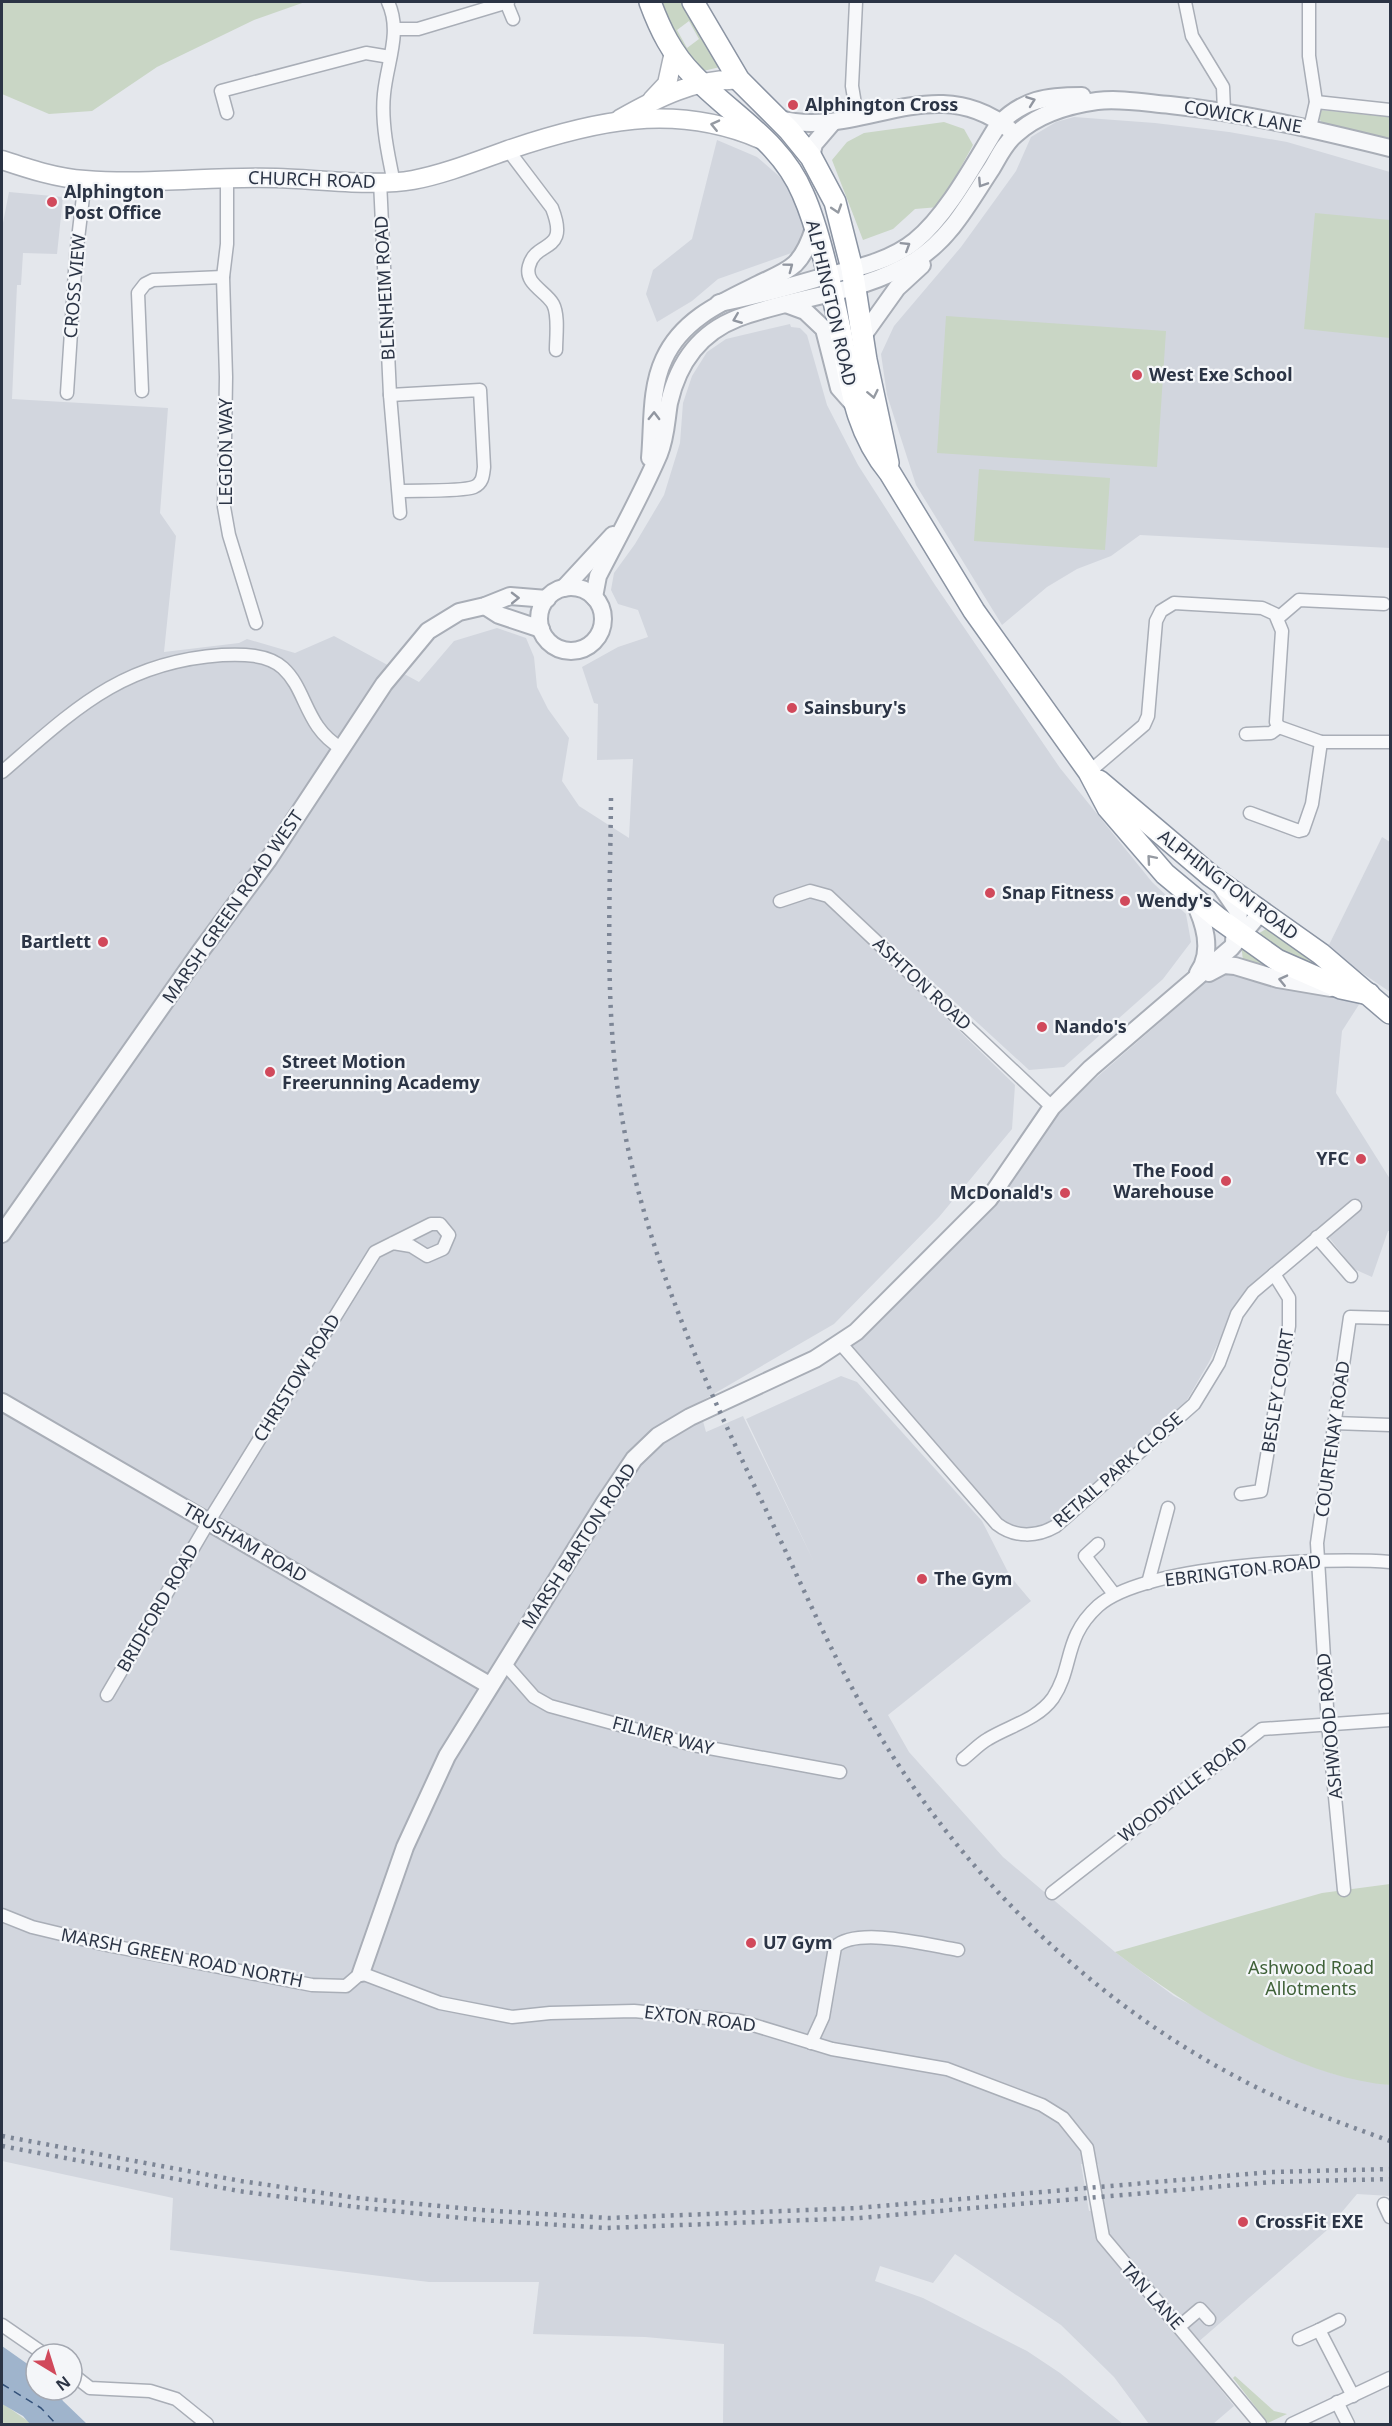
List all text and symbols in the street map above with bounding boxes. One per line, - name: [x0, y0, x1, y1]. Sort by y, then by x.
- place label: Alphington Cross: [805, 92, 958, 116]
- street label: COWICK LANE: [1182, 94, 1304, 138]
- one-way arrow: [1025, 96, 1036, 109]
- marker: Alphington Cross: [786, 98, 800, 112]
- one-way arrow: [710, 119, 720, 132]
- street label: CHURCH ROAD: [248, 165, 376, 193]
- one-way arrow: [978, 176, 989, 187]
- place label: Alphington Post Office: [64, 179, 164, 224]
- marker: Alphington Post Office: [45, 195, 59, 209]
- one-way arrow: [830, 203, 842, 214]
- street label: BLENHEIM ROAD: [368, 215, 400, 361]
- street label: ALPHINGTON ROAD: [801, 217, 863, 388]
- street label: CROSS VIEW: [57, 232, 91, 339]
- one-way arrow: [900, 242, 910, 254]
- one-way arrow: [782, 263, 793, 274]
- one-way arrow: [732, 312, 743, 324]
- place label: West Exe School: [1149, 362, 1293, 386]
- marker: West Exe School: [1130, 368, 1144, 382]
- one-way arrow: [866, 389, 879, 399]
- street label: LEGION WAY: [213, 397, 237, 506]
- one-way arrow: [648, 411, 660, 420]
- one-way arrow: [511, 591, 520, 604]
- place label: Sainsbury's: [804, 695, 906, 719]
- marker: Sainsbury's: [785, 701, 799, 715]
- street label: MARSH GREEN ROAD WEST: [156, 805, 308, 1008]
- street label: ALPHINGTON ROAD: [1154, 824, 1304, 945]
- one-way arrow: [1147, 855, 1158, 866]
- place label: Snap Fitness: [1002, 880, 1114, 904]
- marker: Snap Fitness: [983, 886, 997, 900]
- place label: Wendy's: [1137, 888, 1212, 912]
- marker: Wendy's: [1118, 894, 1132, 908]
- place label: Bartlett: [21, 929, 91, 953]
- street label: ASHTON ROAD: [868, 931, 977, 1035]
- marker: Bartlett: [96, 935, 110, 949]
- one-way arrow: [1279, 975, 1289, 988]
- place label: Nando's: [1054, 1014, 1127, 1038]
- marker: Nando's: [1035, 1020, 1049, 1034]
- place label: Street Motion Freerunning Academy: [282, 1049, 481, 1094]
- marker: Street Motion Freerunning Academy: [263, 1065, 277, 1079]
- place label: YFC: [1316, 1146, 1349, 1170]
- marker: YFC: [1354, 1152, 1368, 1166]
- place label: The Food Warehouse: [1113, 1158, 1214, 1203]
- marker: The Food Warehouse: [1219, 1174, 1233, 1188]
- place label: McDonald's: [950, 1180, 1053, 1204]
- marker: McDonald's: [1058, 1186, 1072, 1200]
- street label: CHRISTOW ROAD: [247, 1309, 345, 1446]
- street label: BESLEY COURT: [1255, 1327, 1299, 1455]
- street label: COURTENAY ROAD: [1309, 1359, 1355, 1519]
- street label: RETAIL PARK CLOSE: [1047, 1406, 1187, 1532]
- street label: MARSH BARTON ROAD: [516, 1458, 641, 1633]
- street label: TRUSHAM ROAD: [179, 1497, 312, 1587]
- street label: BRIDFORD ROAD: [111, 1539, 204, 1676]
- street label: EBRINGTON ROAD: [1163, 1549, 1322, 1592]
- place label: The Gym: [934, 1566, 1012, 1590]
- marker: The Gym: [915, 1572, 929, 1586]
- street label: ASHWOOD ROAD: [1311, 1652, 1347, 1800]
- street label: FILMER WAY: [610, 1710, 717, 1760]
- street label: WOODVILLE ROAD: [1113, 1731, 1252, 1847]
- street label: MARSH GREEN ROAD NORTH: [59, 1922, 305, 1992]
- place label: U7 Gym: [763, 1930, 832, 1954]
- marker: U7 Gym: [744, 1936, 758, 1950]
- park label: Ashwood Road Allotments: [1248, 1955, 1374, 2000]
- street label: EXTON ROAD: [643, 1999, 757, 2037]
- place label: CrossFit EXE: [1255, 2209, 1364, 2233]
- marker: CrossFit EXE: [1236, 2215, 1250, 2229]
- street label: TAN LANE: [1116, 2256, 1190, 2334]
- north arrow: [24, 2342, 84, 2402]
- text: N: [51, 2371, 75, 2396]

